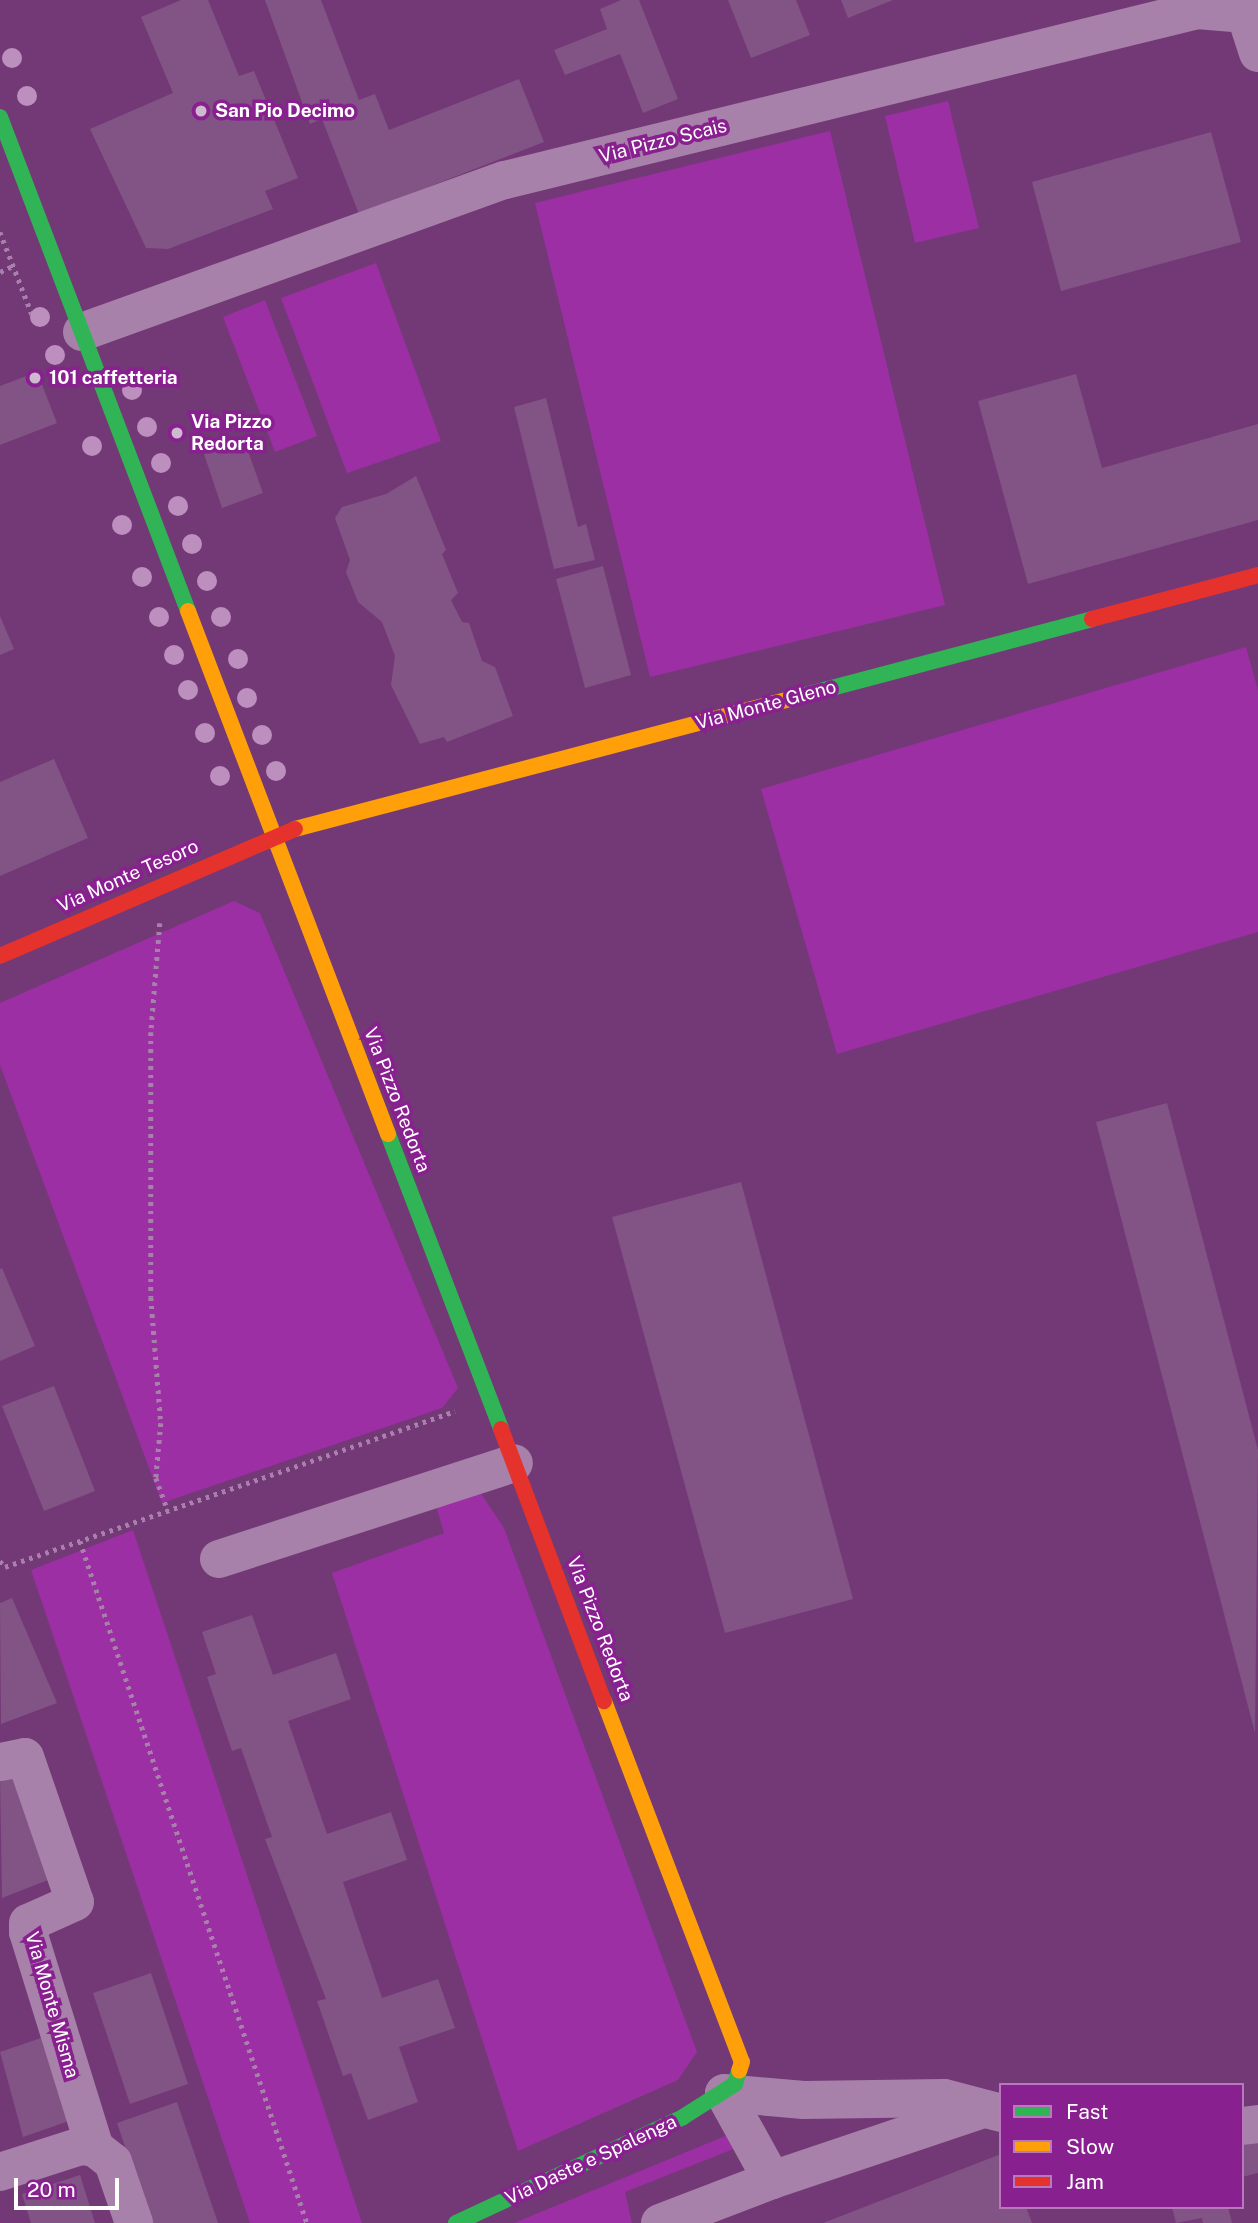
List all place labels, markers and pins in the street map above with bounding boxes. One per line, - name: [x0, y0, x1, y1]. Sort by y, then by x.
- place label: San Pio Decimo: [215, 100, 355, 122]
- marker: San Pio Decimo: [193, 103, 209, 119]
- place label: 101 caffetteria: [49, 367, 178, 389]
- marker: 101 caffetteria: [27, 370, 43, 386]
- place label: Via Pizzo Redorta: [191, 411, 272, 455]
- marker: Via Pizzo Redorta: [169, 425, 185, 441]

